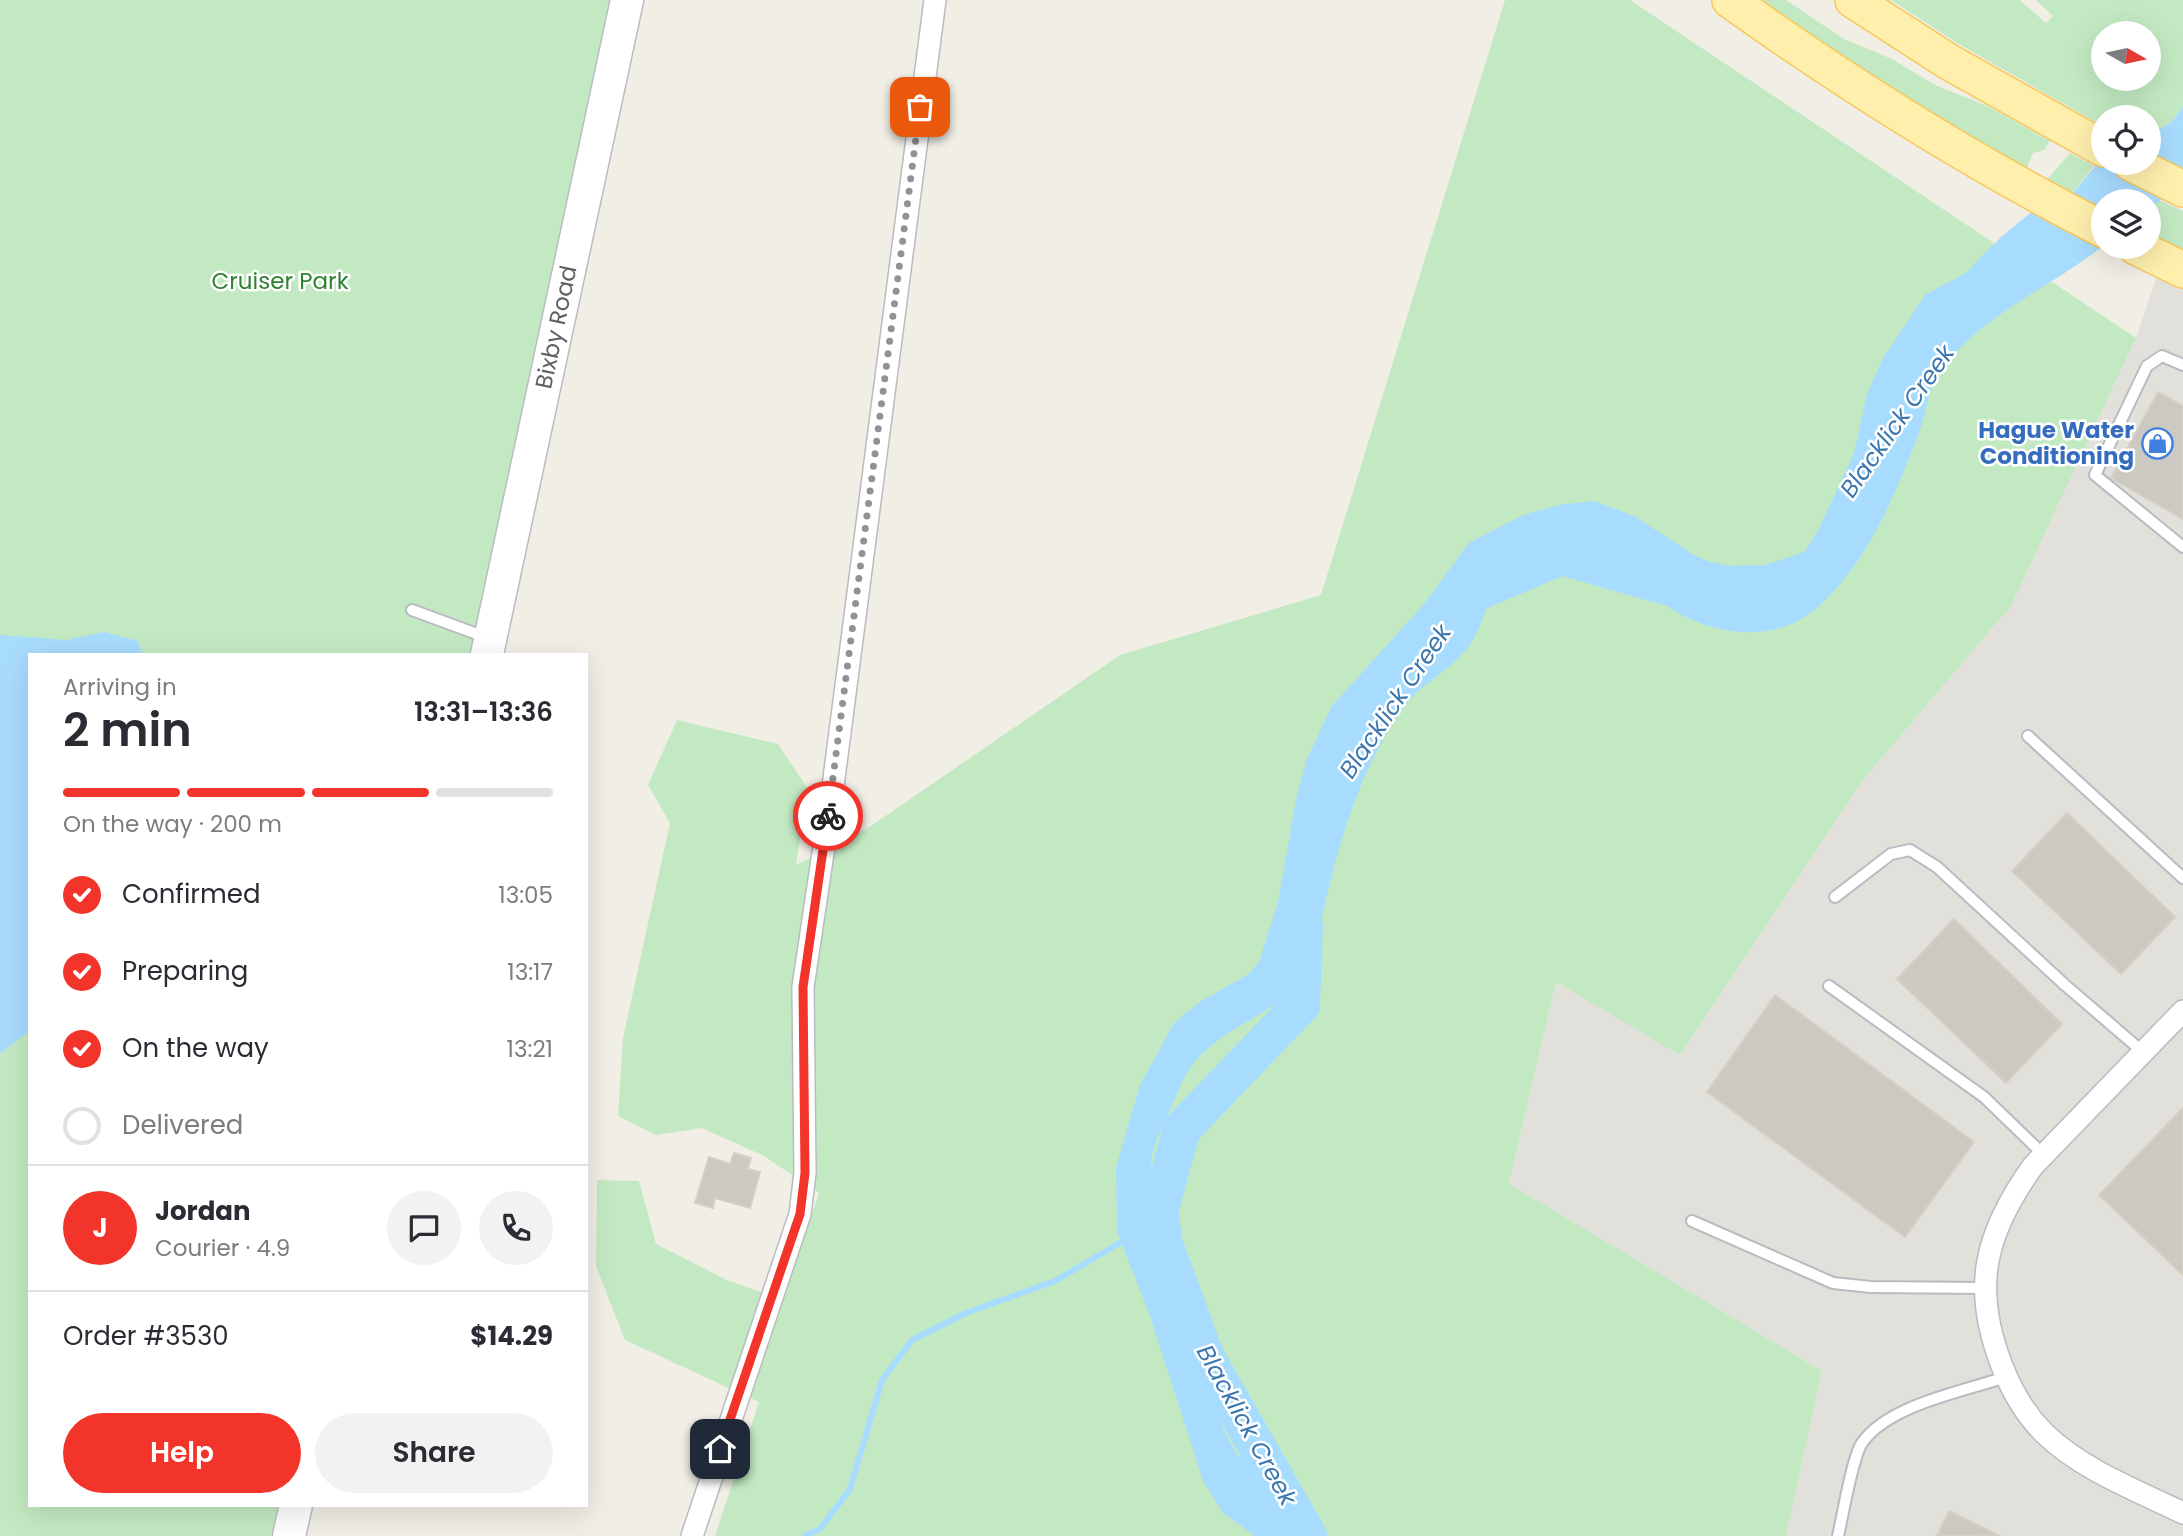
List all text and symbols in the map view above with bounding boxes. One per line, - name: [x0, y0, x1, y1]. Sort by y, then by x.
- north arrow: [2091, 21, 2161, 91]
- map controls: [2091, 21, 2161, 259]
- pin: [890, 77, 950, 137]
- icon: bag: [901, 88, 939, 126]
- button: locate: [2091, 105, 2161, 175]
- button: layers: [2091, 189, 2161, 259]
- street label: Bixby Road: [527, 262, 585, 392]
- park label: Cruiser Park: [212, 265, 349, 297]
- water label: Blacklick Creek: [1832, 337, 1963, 504]
- place label: Hague Water Conditioning: [1978, 414, 2134, 472]
- shop icon: Hague Water Conditioning: [2140, 426, 2174, 460]
- water label: Blacklick Creek: [1331, 616, 1460, 785]
- text: Arriving in: [63, 671, 177, 703]
- text: 13:31–13:36: [414, 694, 553, 730]
- text: 2 min: [63, 698, 192, 762]
- courier: [793, 781, 863, 851]
- icon: bike: [809, 797, 847, 835]
- text: On the way · 200 m: [63, 808, 282, 840]
- icon: check: [63, 876, 101, 914]
- text: Confirmed: [122, 876, 260, 912]
- text: 13:05: [498, 879, 553, 911]
- icon: check: [63, 953, 101, 991]
- text: Preparing: [122, 953, 248, 989]
- text: 13:17: [507, 956, 553, 988]
- icon: check: [63, 1030, 101, 1068]
- text: On the way: [122, 1030, 269, 1066]
- text: 13:21: [507, 1033, 553, 1065]
- text: Delivered: [122, 1107, 243, 1143]
- button: chat: [387, 1191, 461, 1265]
- button: phone: [479, 1191, 553, 1265]
- text: Jordan: [155, 1193, 251, 1229]
- text: J: [92, 1210, 108, 1246]
- text: Courier · 4.9: [155, 1232, 290, 1264]
- text: Order #3530: [63, 1318, 229, 1354]
- text: $14.29: [470, 1318, 553, 1354]
- water label: Blacklick Creek: [1189, 1339, 1306, 1513]
- button: Help: [63, 1413, 301, 1493]
- button: Share: [315, 1413, 553, 1493]
- pin: [690, 1419, 750, 1479]
- icon: home: [701, 1430, 739, 1468]

